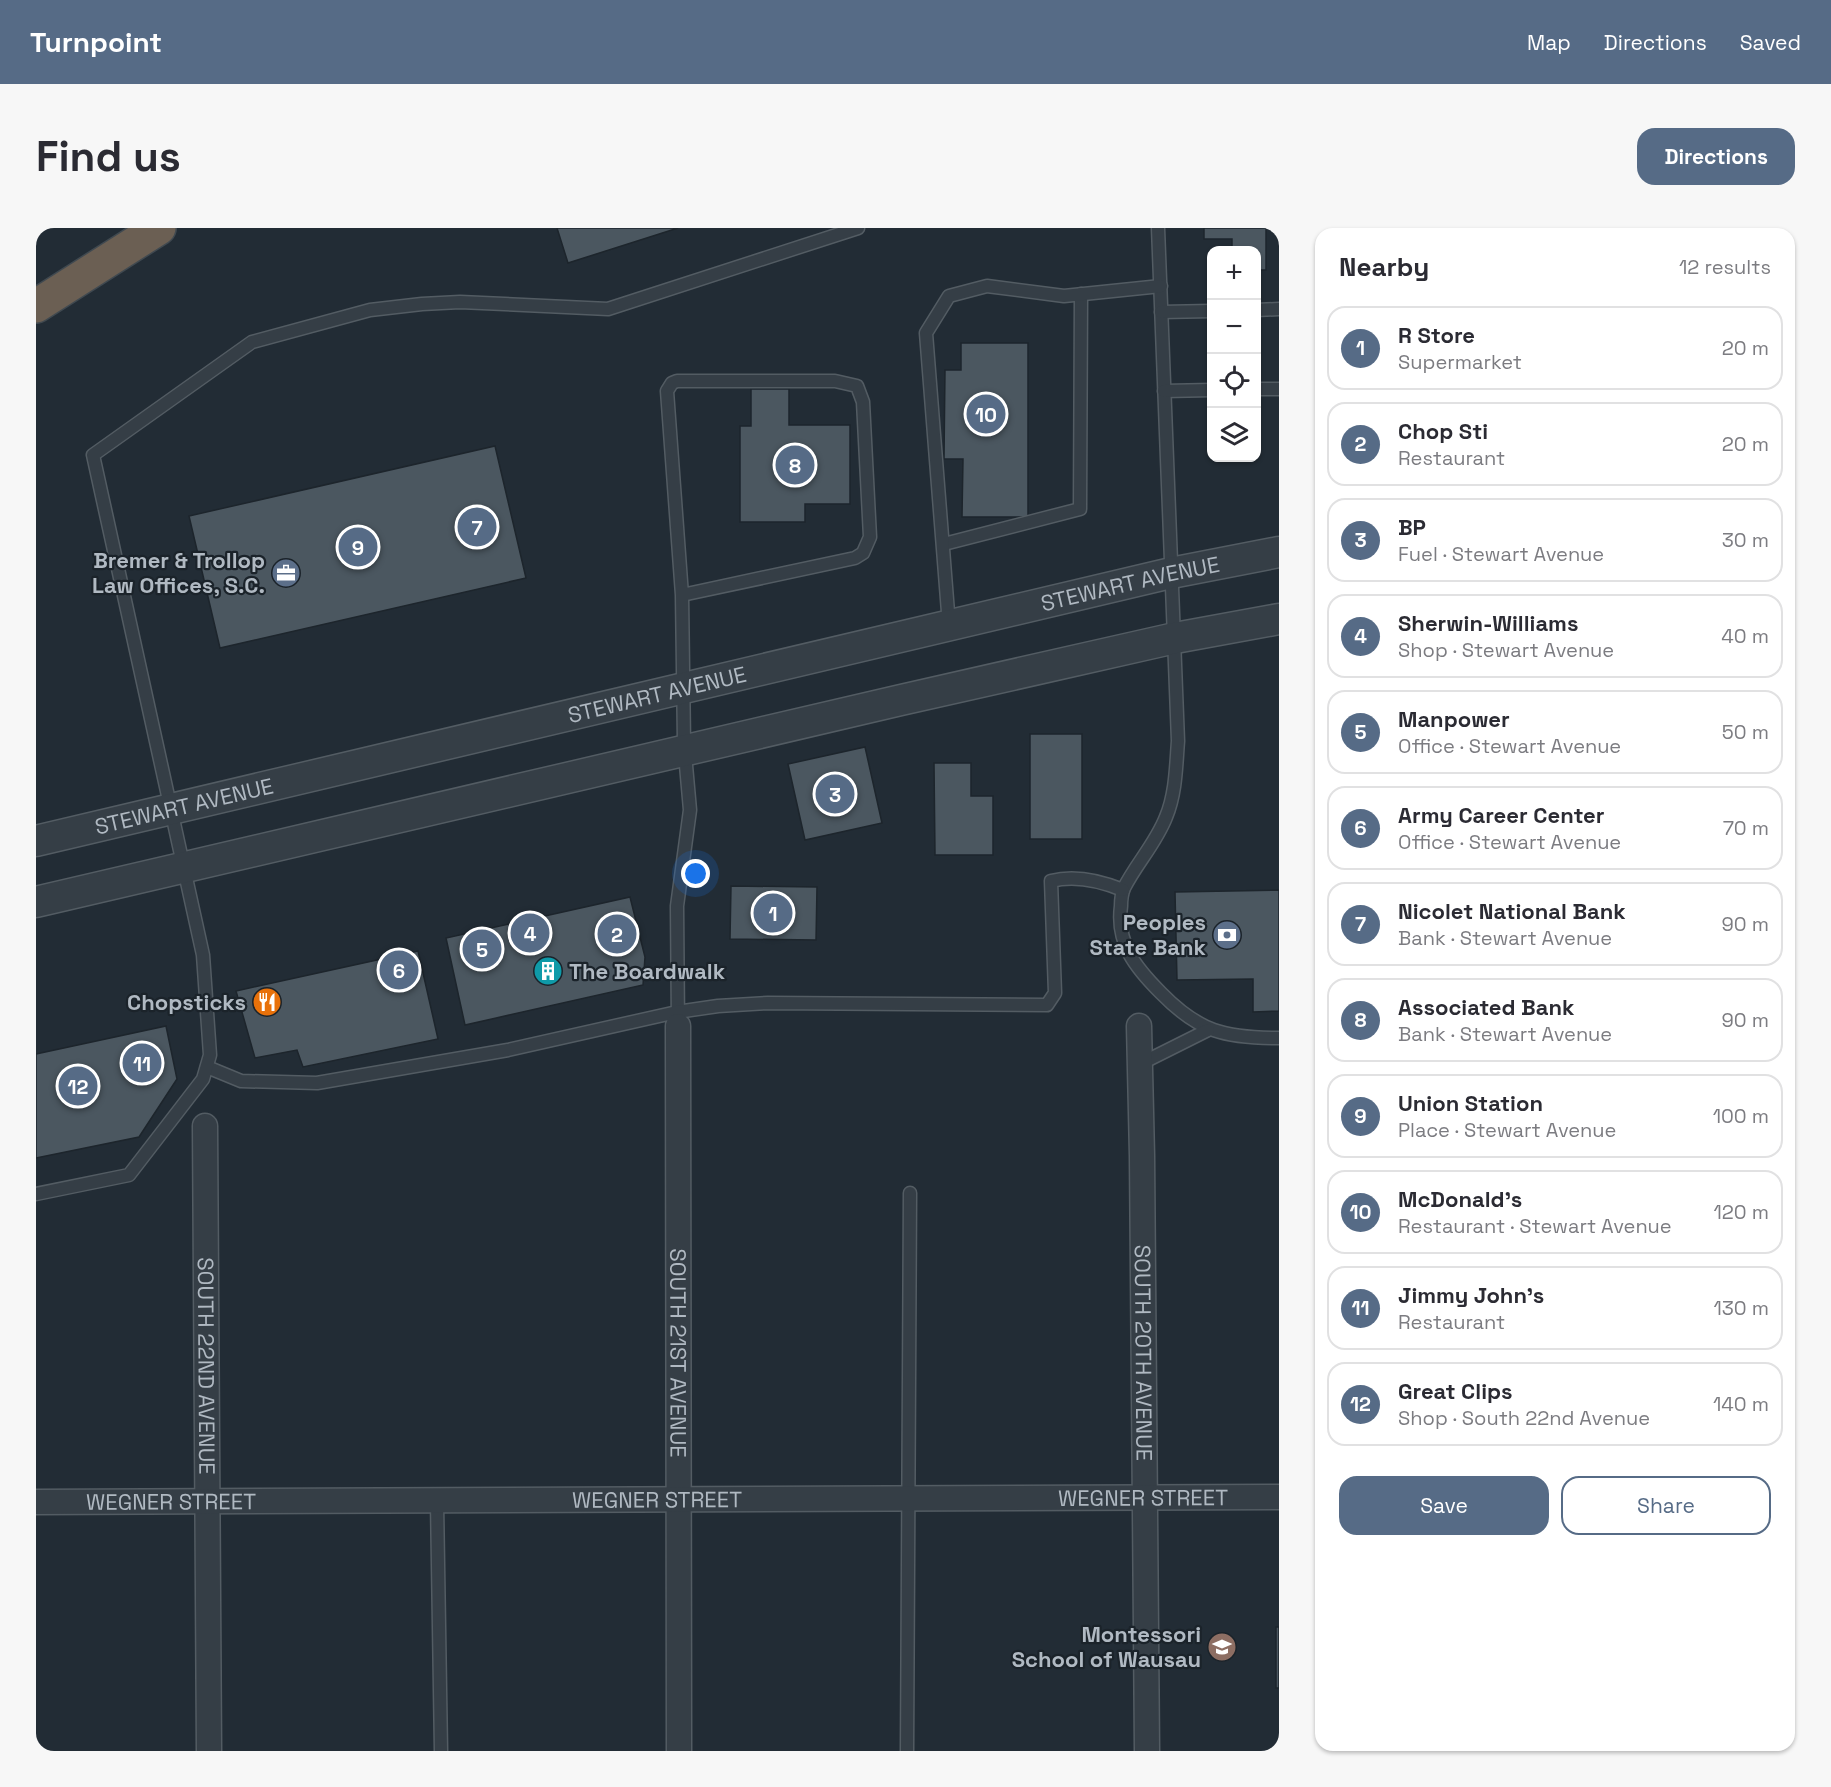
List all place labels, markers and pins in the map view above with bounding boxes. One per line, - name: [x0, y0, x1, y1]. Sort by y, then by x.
- pin: 10: [966, 392, 1006, 436]
- pin: 8: [776, 442, 814, 488]
- pin: 7: [458, 504, 496, 550]
- pin: 9: [338, 524, 378, 570]
- place label: Bremer & Trollop Law Offices, S.C.: [92, 546, 265, 599]
- office icon: Bremer & Trollop Law Offices, S.C.: [270, 557, 302, 589]
- pin: 3: [816, 772, 854, 816]
- pin: 1: [754, 890, 792, 936]
- place label: Peoples State Bank: [1090, 908, 1207, 961]
- pin: 4: [510, 910, 550, 956]
- pin: 2: [598, 912, 636, 956]
- bank icon: Peoples State Bank: [1211, 919, 1243, 951]
- pin: 5: [462, 926, 502, 972]
- pin: 6: [380, 948, 418, 992]
- building icon: The Boardwalk: [532, 955, 564, 987]
- place label: The Boardwalk: [569, 957, 726, 985]
- restaurant icon: Chopsticks: [251, 986, 283, 1018]
- place label: Chopsticks: [127, 988, 246, 1016]
- pin: 11: [122, 1040, 162, 1086]
- pin: 12: [58, 1064, 98, 1108]
- place label: Montessori School of Wausau: [1012, 1620, 1201, 1673]
- school or university icon: Montessori School of Wausau: [1206, 1631, 1238, 1663]

